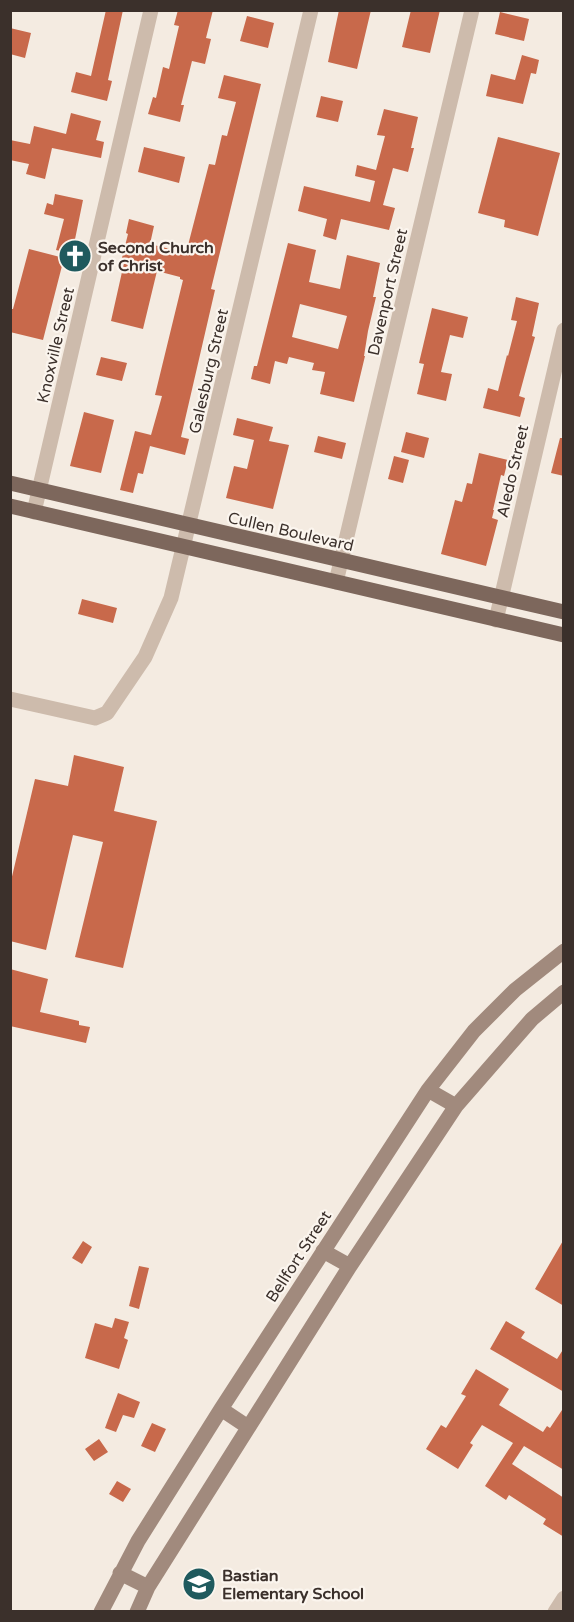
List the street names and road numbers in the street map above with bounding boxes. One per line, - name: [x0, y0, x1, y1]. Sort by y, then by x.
- street label: Davenport Street: [364, 227, 412, 358]
- street label: Knoxville Street: [33, 285, 79, 405]
- street label: Galesburg Street: [185, 307, 233, 436]
- street label: Aledo Street: [493, 423, 533, 520]
- street label: Cullen Boulevard: [226, 508, 356, 556]
- street label: Bellfort Street: [262, 1207, 336, 1306]

